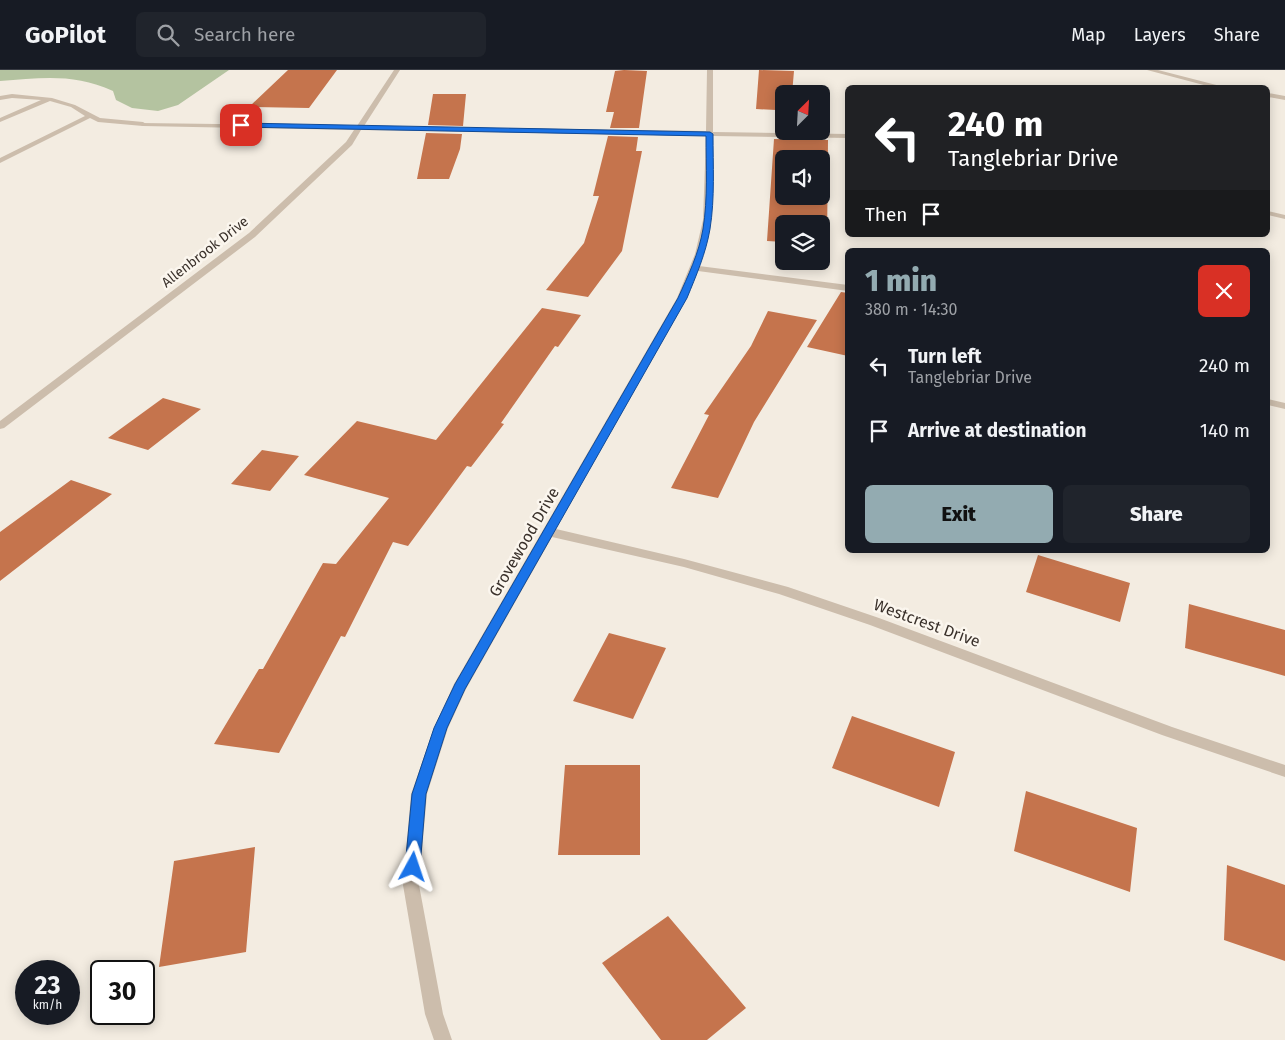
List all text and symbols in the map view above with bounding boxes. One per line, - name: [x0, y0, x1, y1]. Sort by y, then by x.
- search box: [136, 12, 486, 57]
- text: GoPilot: [25, 21, 106, 49]
- icon: search: [154, 21, 182, 49]
- text: Search here: [194, 23, 295, 46]
- text: Map: [1071, 24, 1106, 46]
- text: Layers: [1134, 24, 1186, 46]
- text: Share: [1214, 24, 1260, 46]
- north arrow: [775, 85, 830, 140]
- map controls: [775, 85, 830, 270]
- text: 240 m: [948, 103, 1043, 145]
- pin: [220, 104, 262, 146]
- icon: left: [865, 105, 930, 170]
- icon: arrive: [227, 111, 255, 139]
- text: Tanglebriar Drive: [948, 145, 1119, 172]
- button: sound: [775, 150, 830, 205]
- icon: arrive: [917, 200, 945, 228]
- text: Then: [865, 203, 907, 226]
- street label: Allenbrook Drive: [158, 213, 252, 291]
- button: layers: [775, 215, 830, 270]
- text: 1 min: [865, 263, 937, 299]
- button: close: [1198, 265, 1250, 317]
- text: 380 m · 14:30: [865, 300, 957, 319]
- text: Turn left: [908, 345, 982, 368]
- icon: left: [865, 352, 893, 380]
- text: 240 m: [1199, 354, 1250, 377]
- text: Tanglebriar Drive: [908, 368, 1032, 387]
- icon: arrive: [865, 417, 893, 445]
- text: Arrive at destination: [908, 419, 1087, 442]
- text: 140 m: [1200, 419, 1250, 442]
- street label: Grovewood Drive: [485, 484, 563, 600]
- button: Exit: [865, 485, 1053, 543]
- button: Share: [1063, 485, 1250, 543]
- street label: Westcrest Drive: [871, 595, 983, 651]
- position arrow: [386, 840, 438, 892]
- speed limit sign: 30: [90, 960, 155, 1025]
- text: 23: [35, 971, 60, 1001]
- text: km/h: [33, 998, 62, 1012]

